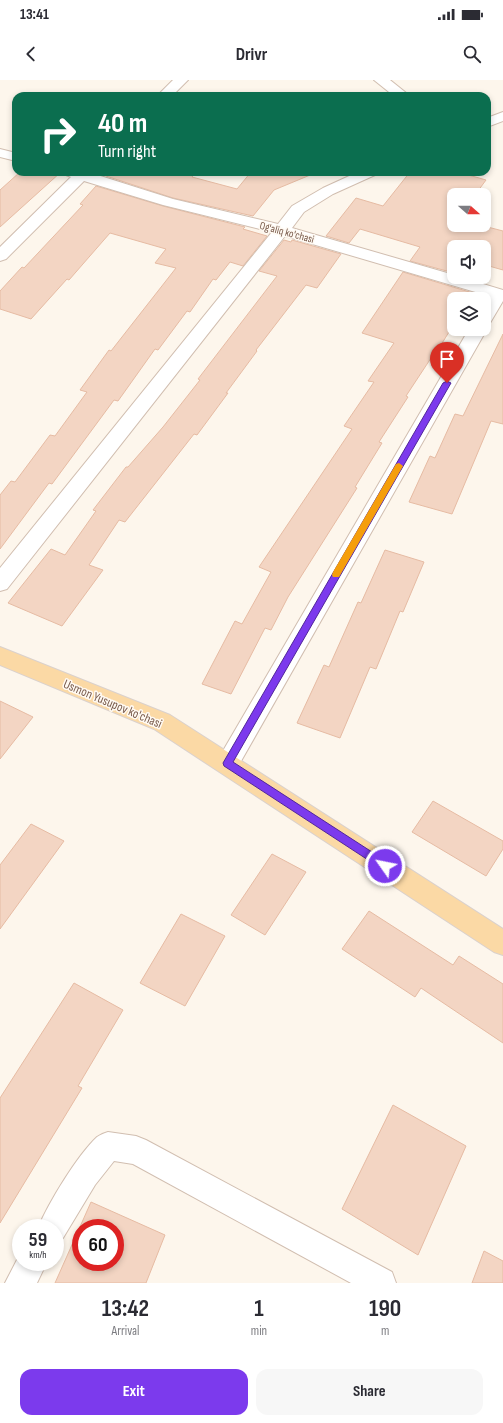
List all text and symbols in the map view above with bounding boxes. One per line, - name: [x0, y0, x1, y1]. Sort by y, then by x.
- text: 13:41: [20, 5, 49, 24]
- icon: back: [20, 43, 42, 65]
- icon: search: [461, 43, 483, 65]
- text: Drivr: [236, 44, 267, 65]
- text: 40 m: [98, 107, 147, 140]
- icon: right: [32, 108, 84, 160]
- text: Turn right: [98, 141, 156, 162]
- north arrow: [447, 188, 491, 232]
- map controls: [447, 188, 491, 336]
- street label: Og'aliq ko'chasi: [258, 219, 316, 246]
- button: sound: [447, 240, 491, 284]
- button: layers: [447, 292, 491, 336]
- pin: [430, 342, 464, 383]
- icon: arrive: [436, 348, 458, 370]
- street label: Usmon Yusupov ko'chasi: [61, 676, 164, 732]
- position arrow: [364, 845, 406, 887]
- speed limit sign: 60: [72, 1219, 124, 1271]
- text: 59: [29, 1228, 47, 1252]
- text: km/h: [29, 1249, 47, 1261]
- text: 13:42: [102, 1294, 149, 1323]
- text: 1: [254, 1294, 264, 1323]
- text: 190: [369, 1294, 401, 1323]
- text: Arrival: [111, 1323, 139, 1339]
- text: min: [251, 1323, 267, 1339]
- text: m: [381, 1323, 389, 1339]
- button: Exit: [20, 1369, 248, 1415]
- button: Share: [256, 1369, 483, 1415]

